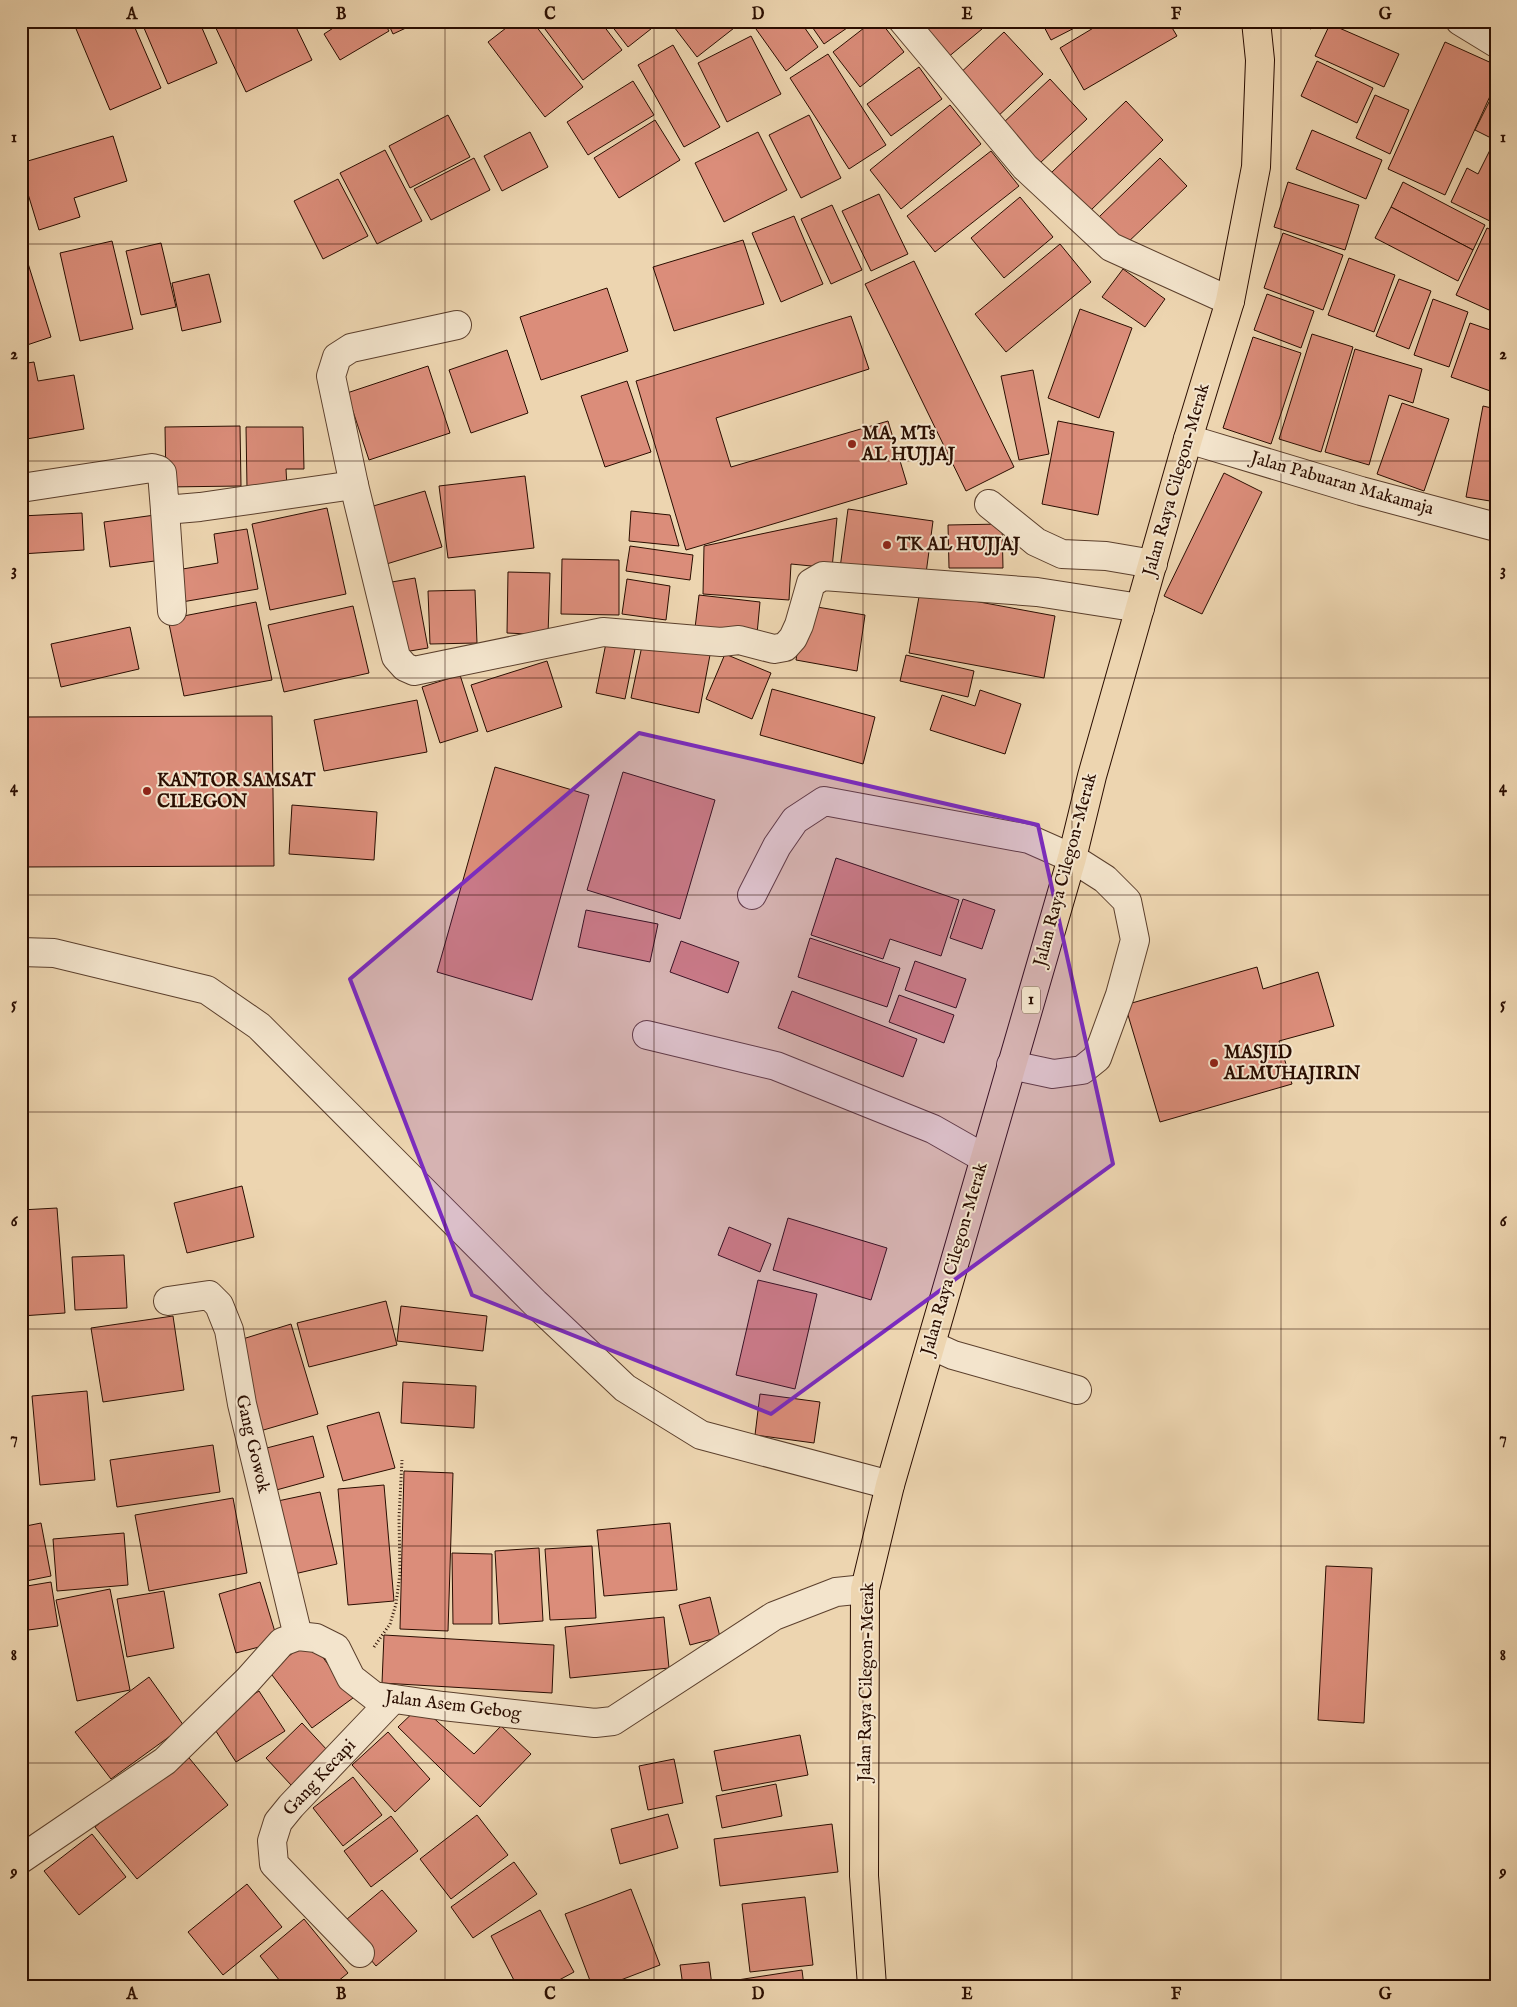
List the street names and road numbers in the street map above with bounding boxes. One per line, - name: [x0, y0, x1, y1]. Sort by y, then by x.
- street label: Jalan Raya Cilegon-Merak: [1138, 381, 1216, 581]
- street label: Jalan Pabuaran Makamaja: [1246, 446, 1436, 521]
- street label: Jalan Raya Cilegon-Merak: [1029, 770, 1103, 971]
- road number: 1: [1022, 986, 1040, 1014]
- street label: Jalan Raya Cilegon-Merak: [916, 1160, 994, 1360]
- street label: Gang Gowok: [230, 1393, 275, 1496]
- street label: Jalan Raya Cilegon-Merak: [854, 1582, 880, 1784]
- street label: Jalan Asem Gebog: [382, 1686, 523, 1726]
- street label: Gang Kecapi: [279, 1735, 361, 1821]

